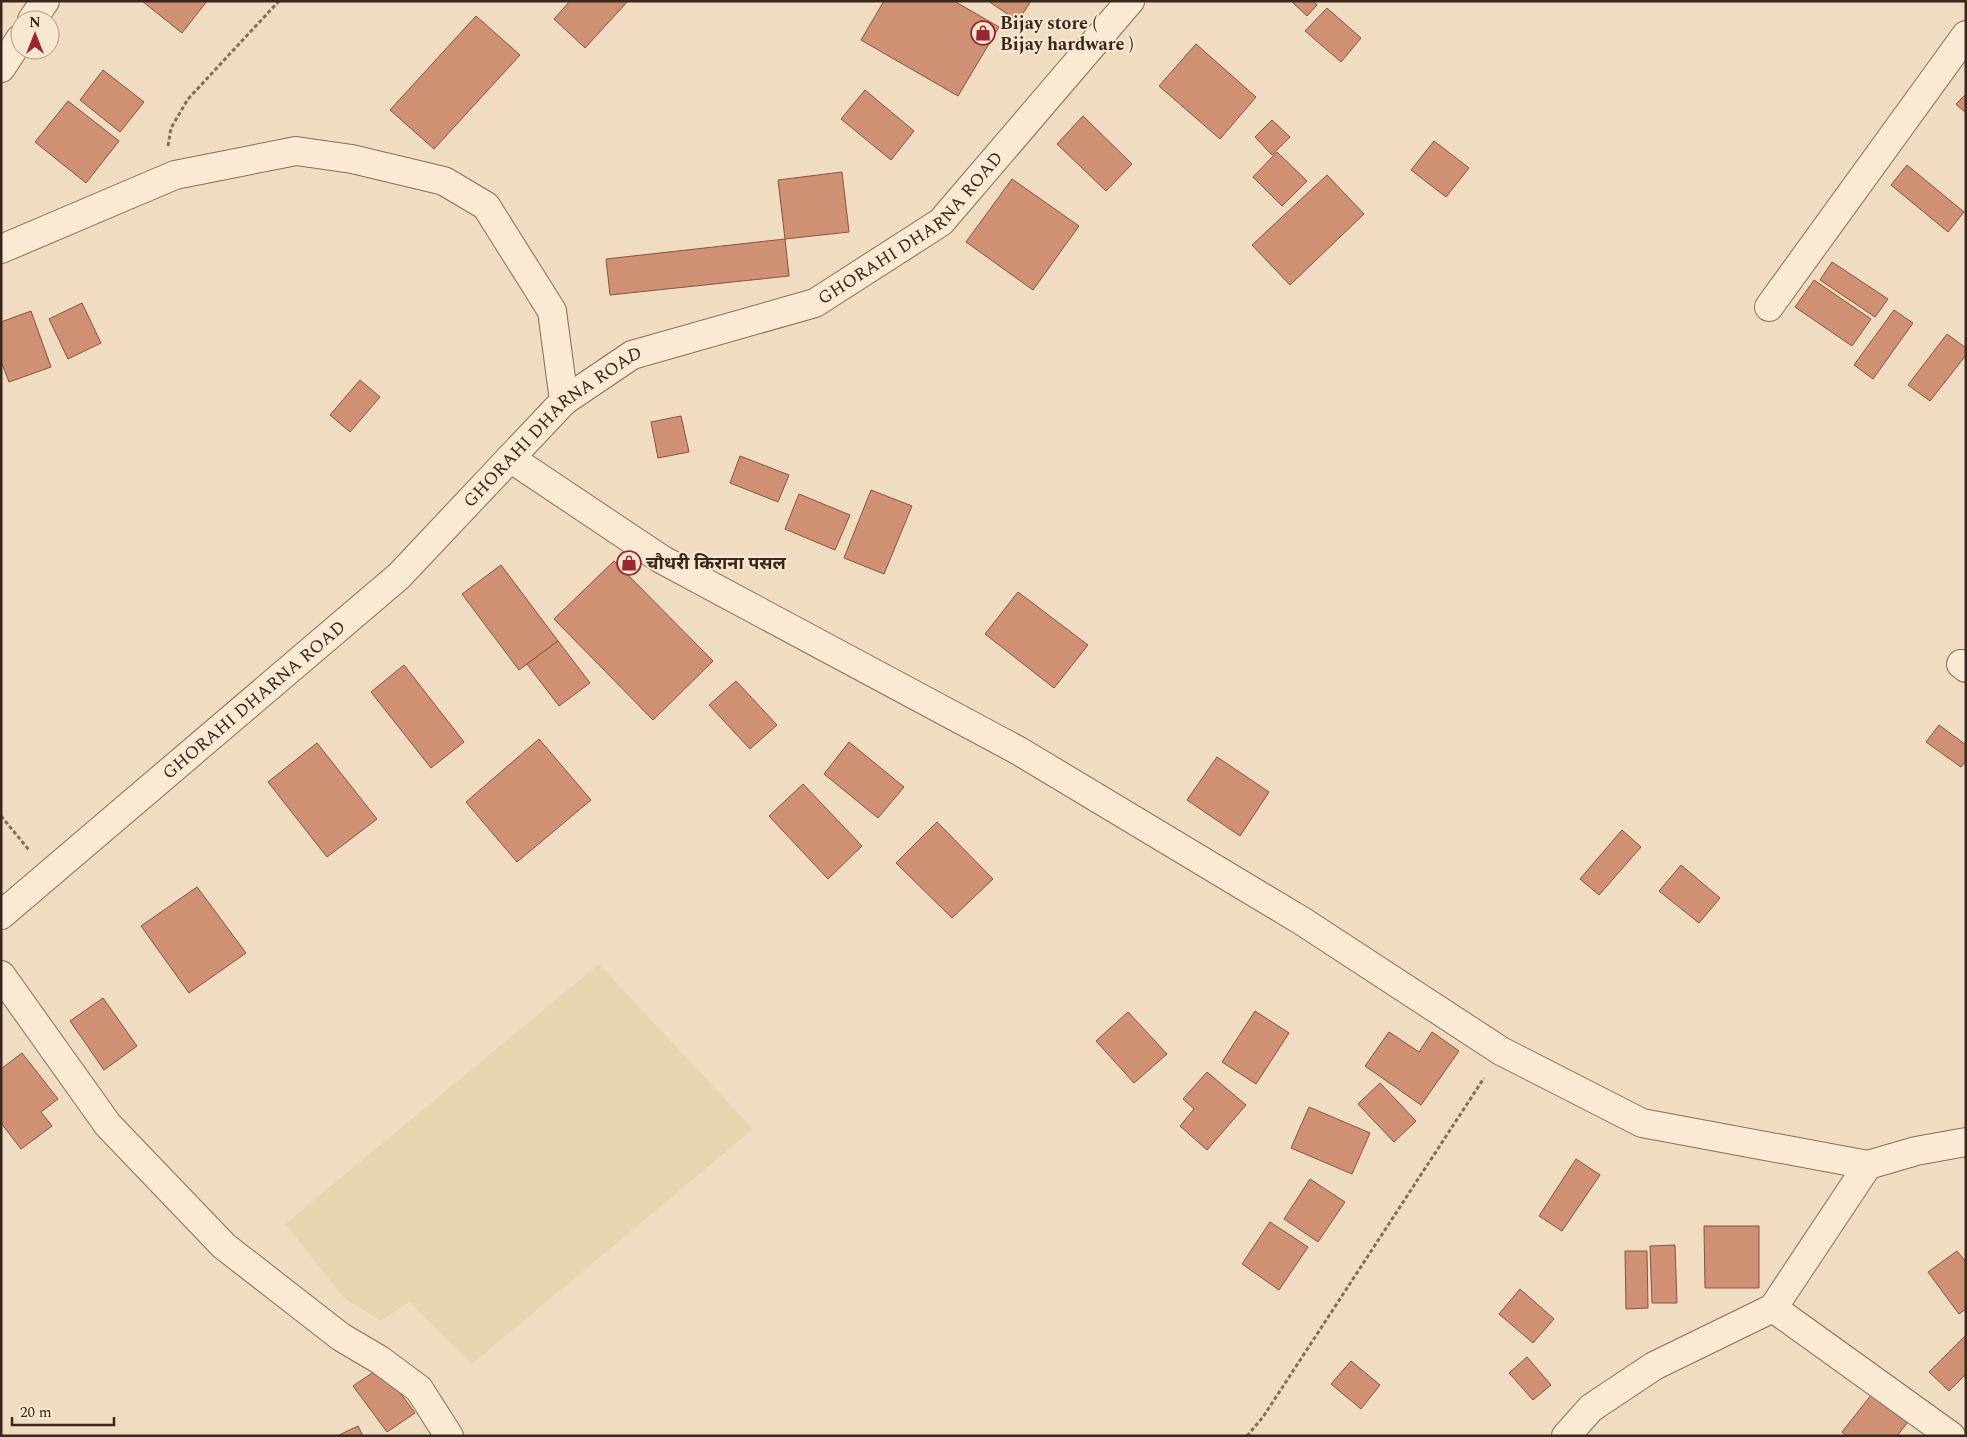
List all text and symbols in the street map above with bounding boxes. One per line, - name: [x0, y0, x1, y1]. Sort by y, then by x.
- north arrow: [10, 10, 60, 60]
- place label: Bijay store ( Bijay hardware ): [1000, 10, 1134, 58]
- text: N: [29, 12, 41, 33]
- shop icon: Bijay store ( Bijay hardware ): [970, 20, 996, 46]
- street label: GHORAHI DHARNA ROAD: [813, 146, 1010, 312]
- street label: GHORAHI DHARNA ROAD: [457, 340, 645, 514]
- shop icon: चौधरी किराना पसल: [616, 550, 642, 576]
- place label: चौधरी किराना पसल: [646, 550, 787, 577]
- street label: GHORAHI DHARNA ROAD: [156, 614, 352, 786]
- scale bar: [12, 1394, 115, 1426]
- text: 20 m: [20, 1401, 52, 1424]

